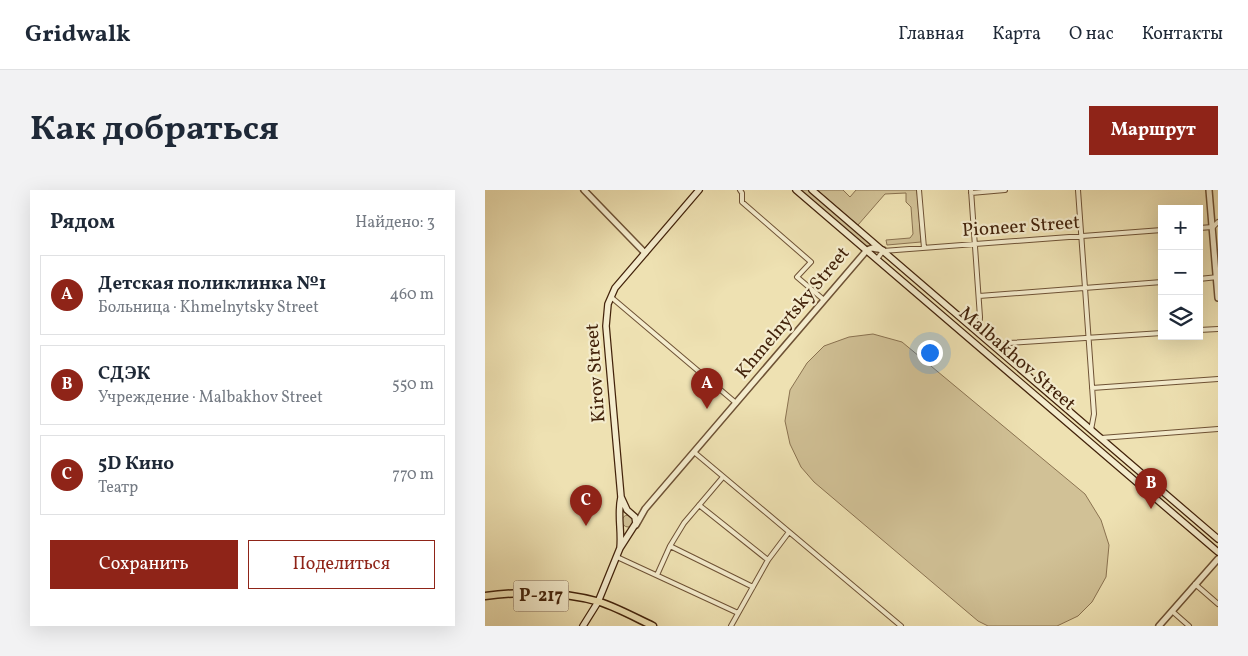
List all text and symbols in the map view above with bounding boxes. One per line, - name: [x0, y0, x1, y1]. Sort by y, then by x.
- text: Gridwalk: [25, 18, 131, 52]
- text: Главная: [898, 22, 964, 47]
- text: Карта: [992, 22, 1041, 47]
- text: О нас: [1069, 22, 1114, 47]
- text: Контакты: [1142, 22, 1223, 47]
- text: Как добраться: [30, 106, 279, 154]
- button: Маршрут: [1089, 106, 1218, 155]
- map controls: [1158, 205, 1203, 340]
- button: +: [1158, 205, 1203, 250]
- text: Рядом: [50, 208, 115, 237]
- street label: Pioneer Street: [961, 210, 1081, 244]
- text: Найдено: 3: [355, 212, 435, 234]
- street label: Khmelnytsky Street: [730, 241, 856, 385]
- button: −: [1158, 250, 1203, 295]
- text: Детская поликлинка №1: [98, 271, 327, 297]
- text: A: [61, 284, 73, 306]
- text: 460 m: [390, 284, 434, 306]
- button: layers: [1158, 295, 1203, 340]
- text: Больница · Khmelnytsky Street: [98, 297, 319, 319]
- street label: Malbakhov Street: [953, 301, 1081, 417]
- street label: Kirov Street: [580, 322, 612, 424]
- your location: [917, 340, 943, 366]
- text: СДЭК: [98, 361, 150, 387]
- pin: A: [691, 368, 723, 409]
- text: B: [62, 374, 72, 396]
- text: 550 m: [392, 374, 434, 396]
- text: Учреждение · Malbakhov Street: [98, 387, 323, 409]
- text: 5D Кино: [98, 451, 174, 477]
- text: C: [62, 464, 72, 486]
- text: 770 m: [392, 464, 434, 486]
- pin: B: [1135, 468, 1167, 509]
- text: Театр: [98, 477, 138, 499]
- pin: C: [570, 485, 602, 526]
- button: Сохранить: [50, 540, 238, 589]
- button: Поделиться: [248, 540, 435, 589]
- road number: Р-217: [513, 581, 569, 612]

